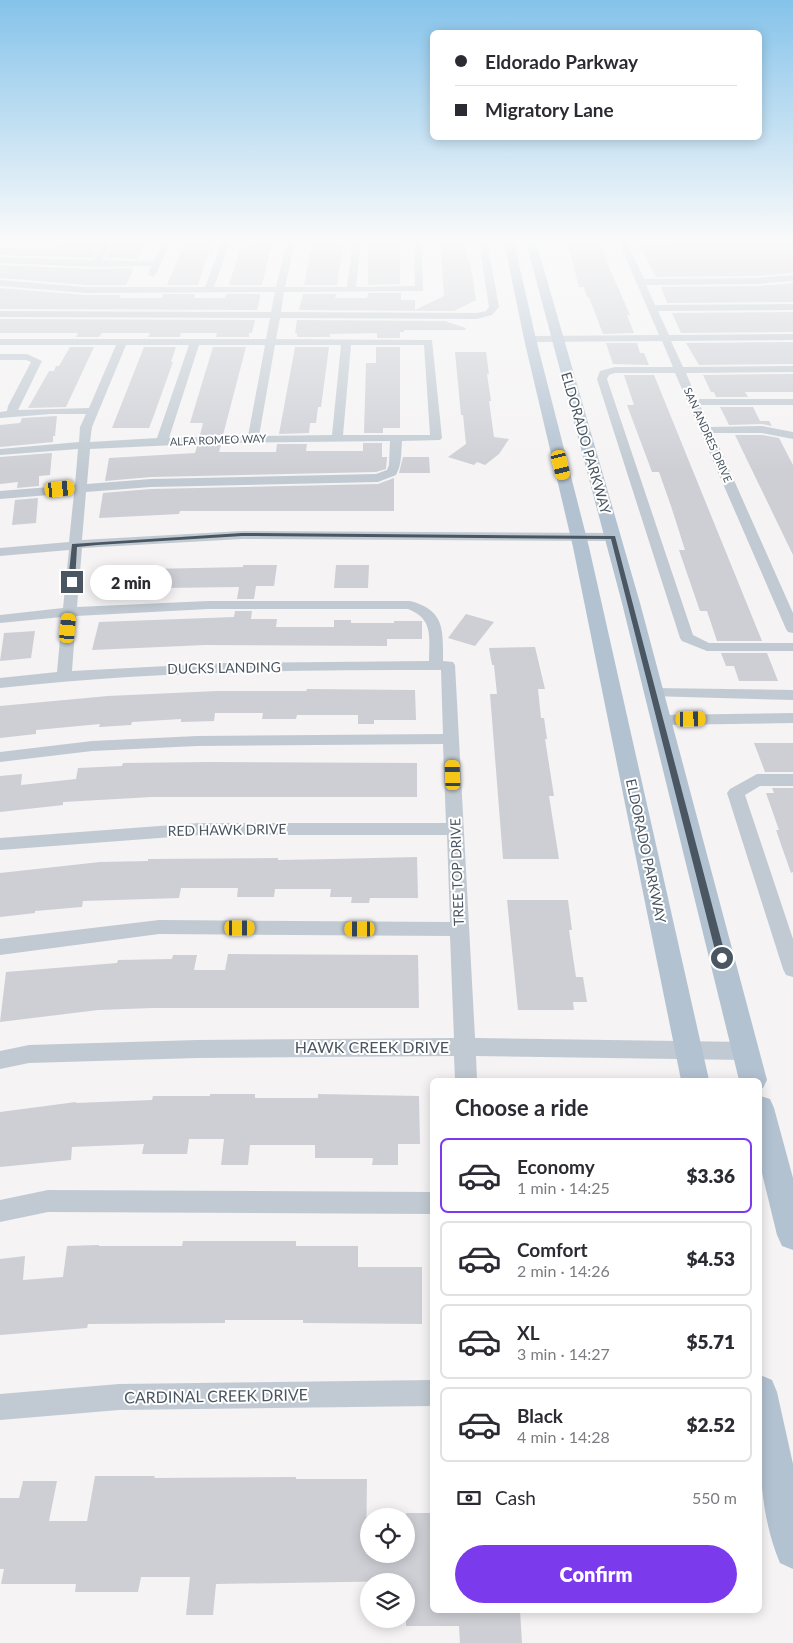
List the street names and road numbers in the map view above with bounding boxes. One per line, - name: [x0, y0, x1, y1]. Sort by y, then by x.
- street label: ELDORADO PARKWAY: [558, 370, 615, 516]
- street label: SAN ANDRES DRIVE: [682, 385, 735, 484]
- street label: ALFA ROMEO WAY: [170, 431, 267, 448]
- street label: DUCKS LANDING: [167, 658, 281, 677]
- street label: ELDORADO PARKWAY: [623, 777, 670, 925]
- street label: TREE TOP DRIVE: [446, 818, 467, 926]
- street label: RED HAWK DRIVE: [167, 820, 287, 839]
- street label: HAWK CREEK DRIVE: [295, 1037, 449, 1056]
- street label: CARDINAL CREEK DRIVE: [124, 1384, 308, 1407]

